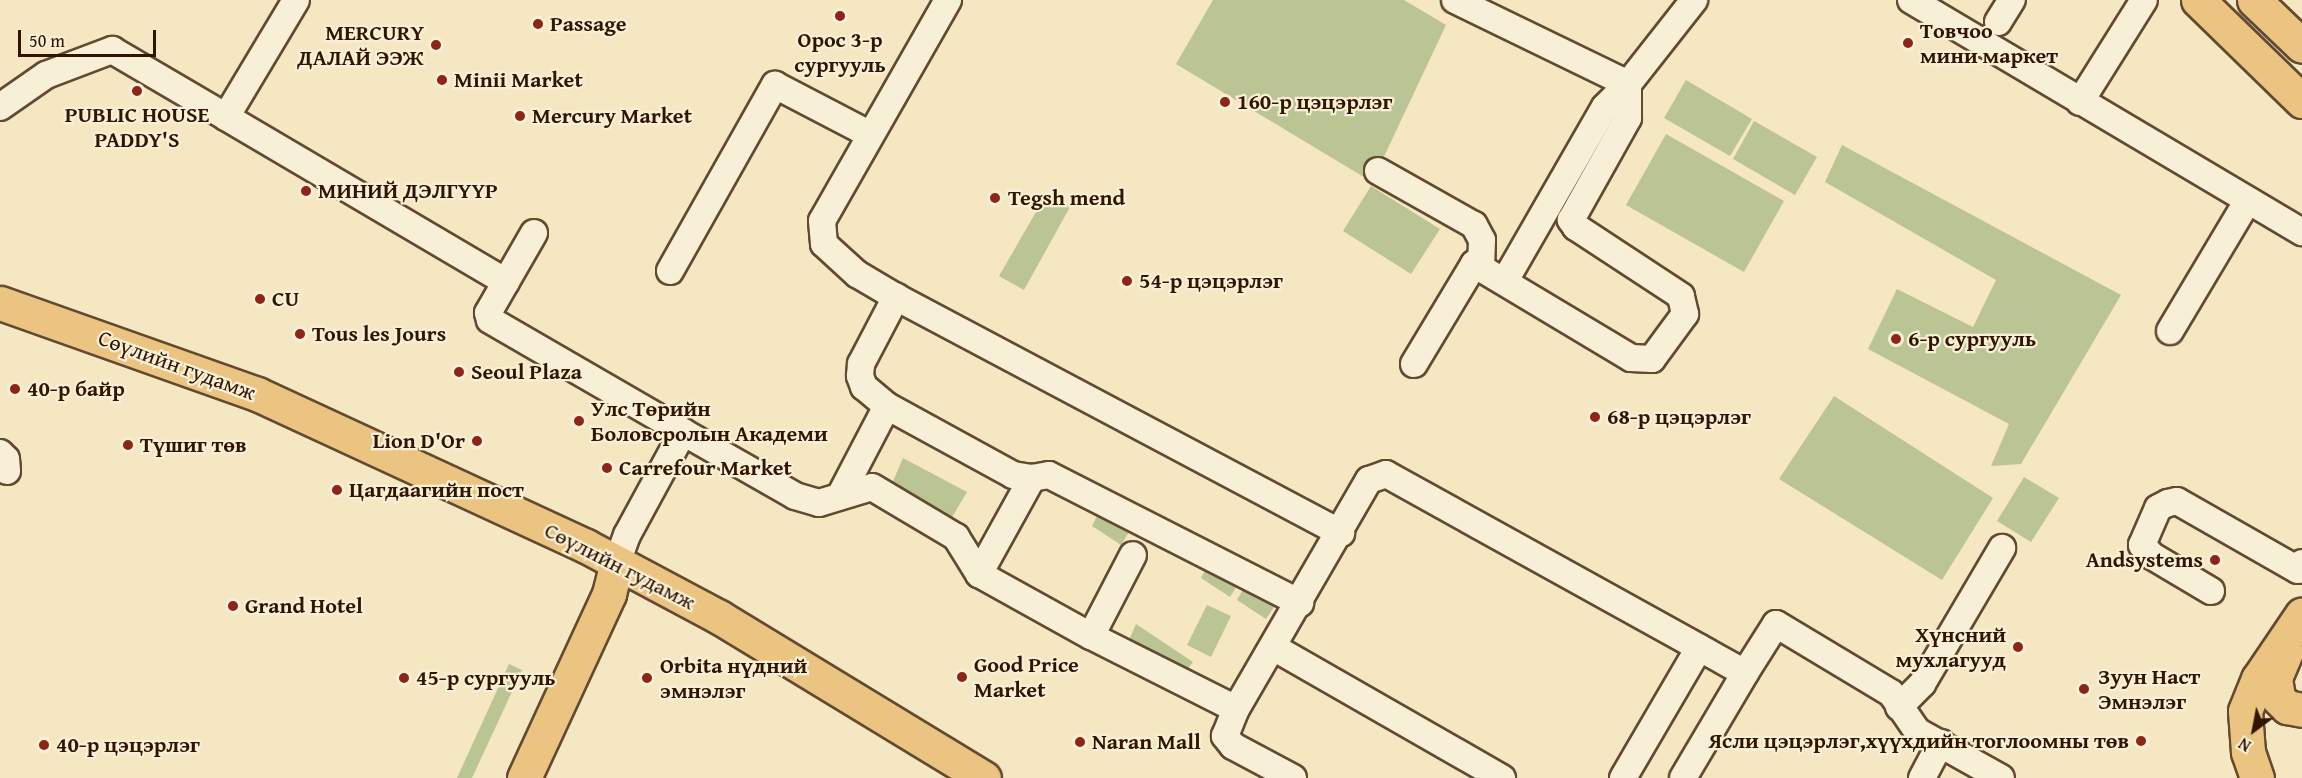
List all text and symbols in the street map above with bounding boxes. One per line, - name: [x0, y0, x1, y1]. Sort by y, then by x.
- marker: Орос 3-р сургууль: [833, 9, 847, 23]
- place label: Passage: [550, 11, 627, 37]
- marker: Passage: [531, 17, 545, 31]
- place label: Товчоо мини маркет: [1920, 17, 2058, 68]
- scale bar: [21, 18, 159, 56]
- place label: MERCURY ДАЛАЙ ЭЭЖ: [297, 19, 424, 70]
- place label: Орос 3-р сургууль: [794, 26, 886, 78]
- text: 50 m: [29, 27, 65, 54]
- marker: Товчоо мини маркет: [1901, 36, 1915, 50]
- marker: MERCURY ДАЛАЙ ЭЭЖ: [429, 38, 443, 52]
- place label: Minii Market: [454, 67, 583, 93]
- marker: Minii Market: [435, 73, 449, 87]
- marker: PUBLIC HOUSE PADDY'S: [130, 84, 144, 98]
- place label: 160-р цэцэрлэг: [1237, 89, 1392, 115]
- marker: 160-р цэцэрлэг: [1218, 95, 1232, 109]
- place label: PUBLIC HOUSE PADDY'S: [65, 101, 209, 152]
- place label: Mercury Market: [532, 103, 692, 129]
- marker: Mercury Market: [513, 109, 527, 123]
- place label: МИНИЙ ДЭЛГҮҮР: [318, 178, 498, 204]
- marker: МИНИЙ ДЭЛГҮҮР: [299, 184, 313, 198]
- place label: Tegsh mend: [1008, 185, 1125, 211]
- marker: Tegsh mend: [986, 189, 1004, 207]
- place label: 54-р цэцэрлэг: [1139, 268, 1283, 294]
- marker: 54-р цэцэрлэг: [1120, 274, 1134, 288]
- place label: CU: [272, 286, 299, 312]
- marker: CU: [253, 292, 267, 306]
- place label: Tous les Jours: [312, 321, 446, 347]
- street label: Сөүлийн гудамж: [95, 324, 259, 406]
- place label: 6-р сургууль: [1908, 326, 2036, 352]
- marker: Tous les Jours: [293, 327, 307, 341]
- marker: 6-р сургууль: [1889, 332, 1903, 346]
- place label: Seoul Plaza: [471, 359, 582, 385]
- marker: Seoul Plaza: [452, 365, 466, 379]
- place label: 40-р байр: [27, 376, 125, 402]
- marker: 40-р байр: [8, 382, 22, 396]
- place label: Улс Төрийн Боловсролын Академи: [591, 395, 828, 446]
- place label: 68-р цэцэрлэг: [1607, 404, 1751, 430]
- marker: 68-р цэцэрлэг: [1588, 410, 1602, 424]
- marker: Улс Төрийн Боловсролын Академи: [572, 414, 586, 428]
- place label: Lion D'Or: [373, 428, 465, 454]
- place label: Түшиг төв: [140, 432, 246, 458]
- marker: Lion D'Or: [470, 434, 484, 448]
- marker: Түшиг төв: [121, 438, 135, 452]
- place label: Carrefour Market: [619, 455, 792, 481]
- marker: Carrefour Market: [600, 461, 614, 475]
- place label: Цагдаагийн пост: [349, 477, 524, 503]
- marker: Цагдаагийн пост: [330, 483, 344, 497]
- street label: Сөүлийн гудамж: [540, 517, 700, 615]
- place label: Andsystems: [2086, 547, 2203, 573]
- marker: Andsystems: [2208, 553, 2222, 567]
- place label: Grand Hotel: [245, 593, 363, 619]
- marker: Grand Hotel: [226, 599, 240, 613]
- place label: Хүнсний мухлагууд: [1895, 621, 2006, 672]
- marker: Хүнсний мухлагууд: [2011, 640, 2025, 654]
- place label: Good Price Market: [974, 651, 1079, 702]
- place label: Orbita нүдний эмнэлэг: [660, 652, 807, 704]
- place label: Зуун Наст Эмнэлэг: [2098, 663, 2200, 714]
- place label: 45-р сургууль: [416, 665, 556, 691]
- marker: Orbita нүдний эмнэлэг: [638, 669, 656, 687]
- marker: Good Price Market: [955, 670, 969, 684]
- marker: 45-р сургууль: [397, 671, 411, 685]
- marker: Зуун Наст Эмнэлэг: [2075, 680, 2093, 698]
- north arrow: [2224, 700, 2284, 760]
- place label: Ясли цэцэрлэг,хүүхдийн тоглоомны төв: [1708, 728, 2129, 754]
- place label: Naran Mall: [1092, 729, 1201, 755]
- place label: 40-р цэцэрлэг: [56, 732, 200, 758]
- text: N: [2234, 732, 2255, 758]
- marker: Ясли цэцэрлэг,хүүхдийн тоглоомны төв: [2134, 734, 2148, 748]
- marker: Naran Mall: [1073, 735, 1087, 749]
- marker: 40-р цэцэрлэг: [37, 738, 51, 752]

